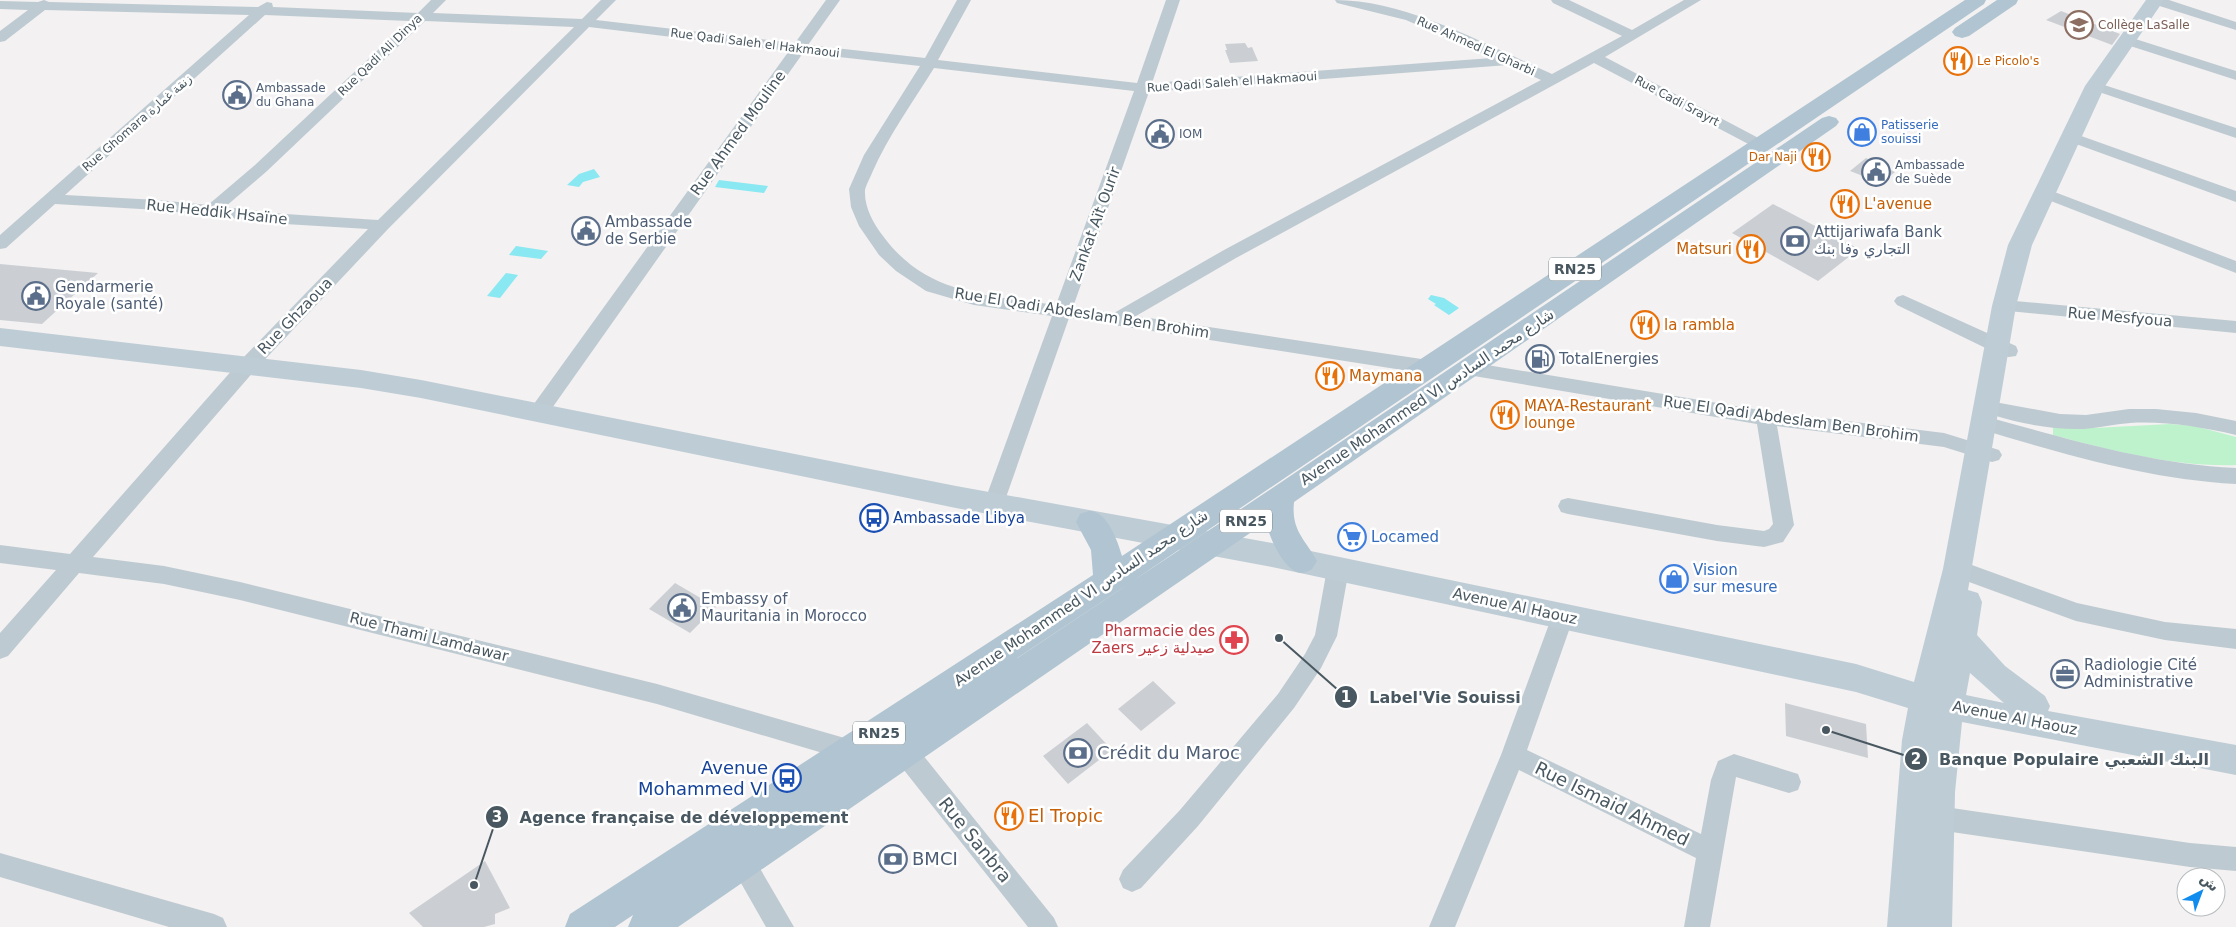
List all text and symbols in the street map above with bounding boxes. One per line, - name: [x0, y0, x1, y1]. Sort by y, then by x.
- school or university icon: Collège LaSalle: [2064, 10, 2094, 40]
- street label: Rue Qadi Ali Dinya: [335, 11, 425, 99]
- street label: Rue Ahmed El Gharbi: [1415, 14, 1537, 78]
- place label: Collège LaSalle: [2098, 18, 2190, 32]
- street label: Rue Qadi Saleh el Hakmaoui: [670, 26, 840, 60]
- restaurant icon: Le Picolo's: [1943, 46, 1973, 76]
- place label: Le Picolo's: [1977, 54, 2039, 68]
- street label: Rue Ahmed Mouline: [687, 67, 789, 199]
- street label: Rue Qadi Saleh el Hakmaoui: [1146, 69, 1318, 95]
- street label: Rue Ghomara زنقة غمارة: [79, 72, 195, 175]
- street label: Rue Cadi Srayrt: [1632, 73, 1722, 129]
- public building icon: Ambassade du Ghana: [222, 80, 252, 110]
- place label: Ambassade du Ghana: [256, 81, 326, 109]
- shop icon: Patisserie souissi: [1847, 117, 1877, 147]
- place label: Patisserie souissi: [1881, 118, 1939, 146]
- public building icon: IOM: [1145, 119, 1175, 149]
- place label: IOM: [1179, 127, 1202, 141]
- restaurant icon: Dar Naji: [1801, 142, 1831, 172]
- place label: Dar Naji: [1749, 150, 1797, 164]
- public building icon: Ambassade de Suède: [1861, 157, 1891, 187]
- place label: Ambassade de Suède: [1895, 158, 1965, 186]
- street label: Zankat Aït Ourir: [1066, 164, 1124, 284]
- restaurant icon: L'avenue: [1830, 189, 1860, 219]
- place label: L'avenue: [1864, 195, 1932, 213]
- street label: Rue Heddik Hsaïne: [146, 196, 288, 228]
- place label: Ambassade de Serbie: [605, 213, 692, 248]
- public building icon: Ambassade de Serbie: [571, 216, 601, 246]
- place label: Attijariwafa Bank التجاري وفا بنك: [1814, 223, 1942, 259]
- bank icon: Attijariwafa Bank التجاري وفا بنك: [1780, 226, 1810, 256]
- restaurant icon: Matsuri: [1736, 234, 1766, 264]
- place label: Matsuri: [1676, 240, 1732, 258]
- road number: RN25: [1549, 258, 1601, 280]
- street label: Rue Ghzaoua: [254, 274, 336, 358]
- place label: Gendarmerie Royale (santé): [55, 278, 164, 313]
- public building icon: Gendarmerie Royale (santé): [21, 281, 51, 311]
- street label: Rue El Qadi Abdeslam Ben Brohim: [953, 284, 1211, 342]
- street label: Rue Mesfyoua: [2067, 303, 2173, 331]
- street label: Avenue Mohammed VI شارع محمد السادس: [1297, 305, 1557, 489]
- restaurant icon: la rambla: [1630, 310, 1660, 340]
- place label: la rambla: [1664, 316, 1735, 334]
- fuel station icon: TotalEnergies: [1525, 344, 1555, 374]
- place label: TotalEnergies: [1558, 350, 1659, 368]
- restaurant icon: Maymana: [1315, 361, 1345, 391]
- place label: Maymana: [1349, 367, 1423, 385]
- street label: Rue El Qadi Abdeslam Ben Brohim: [1662, 392, 1920, 446]
- place label: MAYA-Restaurant lounge: [1524, 397, 1652, 432]
- restaurant icon: MAYA-Restaurant lounge: [1490, 400, 1520, 430]
- bus stop icon: Ambassade Libya: [859, 503, 889, 533]
- street label: Avenue Mohammed VI شارع محمد السادس: [951, 506, 1211, 690]
- place label: Ambassade Libya: [893, 509, 1025, 527]
- road number: RN25: [1220, 510, 1272, 532]
- supermarket icon: Locamed: [1337, 522, 1367, 552]
- place label: Locamed: [1371, 528, 1439, 546]
- place label: Vision sur mesure: [1693, 561, 1778, 596]
- shop icon: Vision sur mesure: [1659, 564, 1689, 594]
- street label: Avenue Al Haouz: [1451, 584, 1579, 628]
- place label: Embassy of Mauritania in Morocco: [701, 590, 867, 625]
- public building icon: Embassy of Mauritania in Morocco: [667, 593, 697, 623]
- street label: Rue Thami Lamdawar: [348, 609, 511, 666]
- place label: Pharmacie des Zaers صيدلية زعير: [1092, 622, 1215, 657]
- pharmacy icon: Pharmacie des Zaers صيدلية زعير: [1219, 625, 1249, 655]
- place label: Radiologie Cité Administrative: [2084, 656, 2197, 691]
- office icon: Radiologie Cité Administrative: [2050, 659, 2080, 689]
- callout: Label'Vie Souissi: [1334, 682, 1530, 713]
- text: 1: [1341, 688, 1351, 706]
- text: Label'Vie Souissi: [1369, 688, 1521, 707]
- street label: Avenue Al Haouz: [1951, 697, 2079, 739]
- road number: RN25: [853, 721, 905, 744]
- bank icon: Crédit du Maroc: [1063, 738, 1093, 768]
- place label: Crédit du Maroc: [1097, 742, 1240, 763]
- callout: Banque Populaire البنك الشعبي: [1904, 744, 2218, 775]
- text: 2: [1911, 750, 1921, 768]
- text: Banque Populaire البنك الشعبي: [1939, 750, 2209, 770]
- place label: Avenue Mohammed VI: [638, 757, 768, 799]
- street label: Rue Ismaid Ahmed: [1532, 757, 1693, 850]
- bus stop icon: Avenue Mohammed VI: [772, 763, 802, 793]
- street label: Rue Sanbra: [935, 793, 1016, 887]
- restaurant icon: El Tropic: [994, 801, 1024, 831]
- callout: Agence française de développement: [484, 802, 858, 833]
- place label: El Tropic: [1028, 805, 1103, 826]
- text: 3: [492, 808, 502, 826]
- text: Agence française de développement: [520, 808, 849, 827]
- bank icon: BMCI: [878, 844, 908, 874]
- place label: BMCI: [912, 848, 958, 869]
- north arrow: [2176, 867, 2226, 917]
- text: ش: [2197, 870, 2222, 895]

